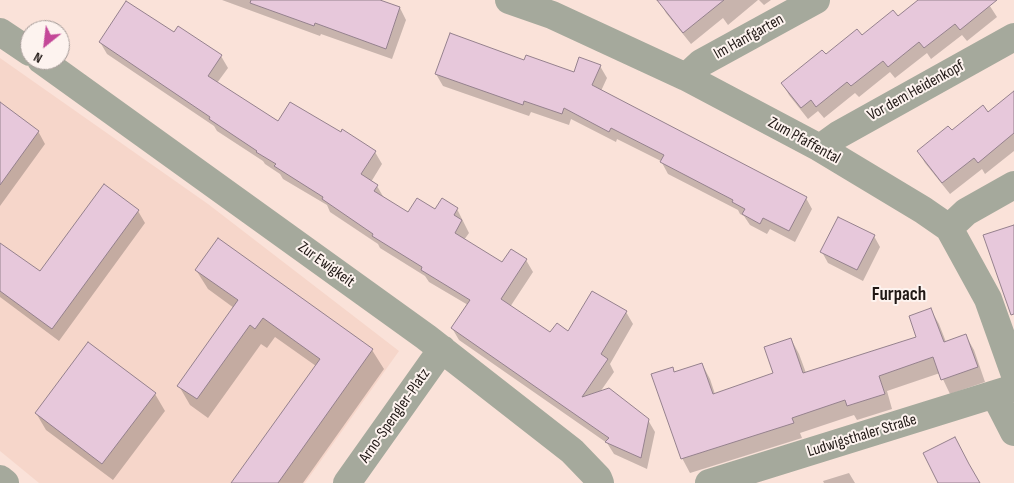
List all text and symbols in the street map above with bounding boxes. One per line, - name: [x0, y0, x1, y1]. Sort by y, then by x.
- street label: Im Hanfgarten: [711, 10, 787, 64]
- north arrow: [20, 20, 70, 70]
- text: N: [31, 48, 45, 67]
- street label: Vor dem Heidenkopf: [864, 57, 968, 125]
- street label: Zum Pfaffental: [765, 113, 843, 169]
- street label: Zur Ewigkeit: [294, 238, 358, 292]
- district label: Furpach: [872, 284, 926, 306]
- street label: Arno-Spengler-Platz: [355, 365, 435, 467]
- street label: Ludwigsthaler Straße: [805, 410, 919, 462]

